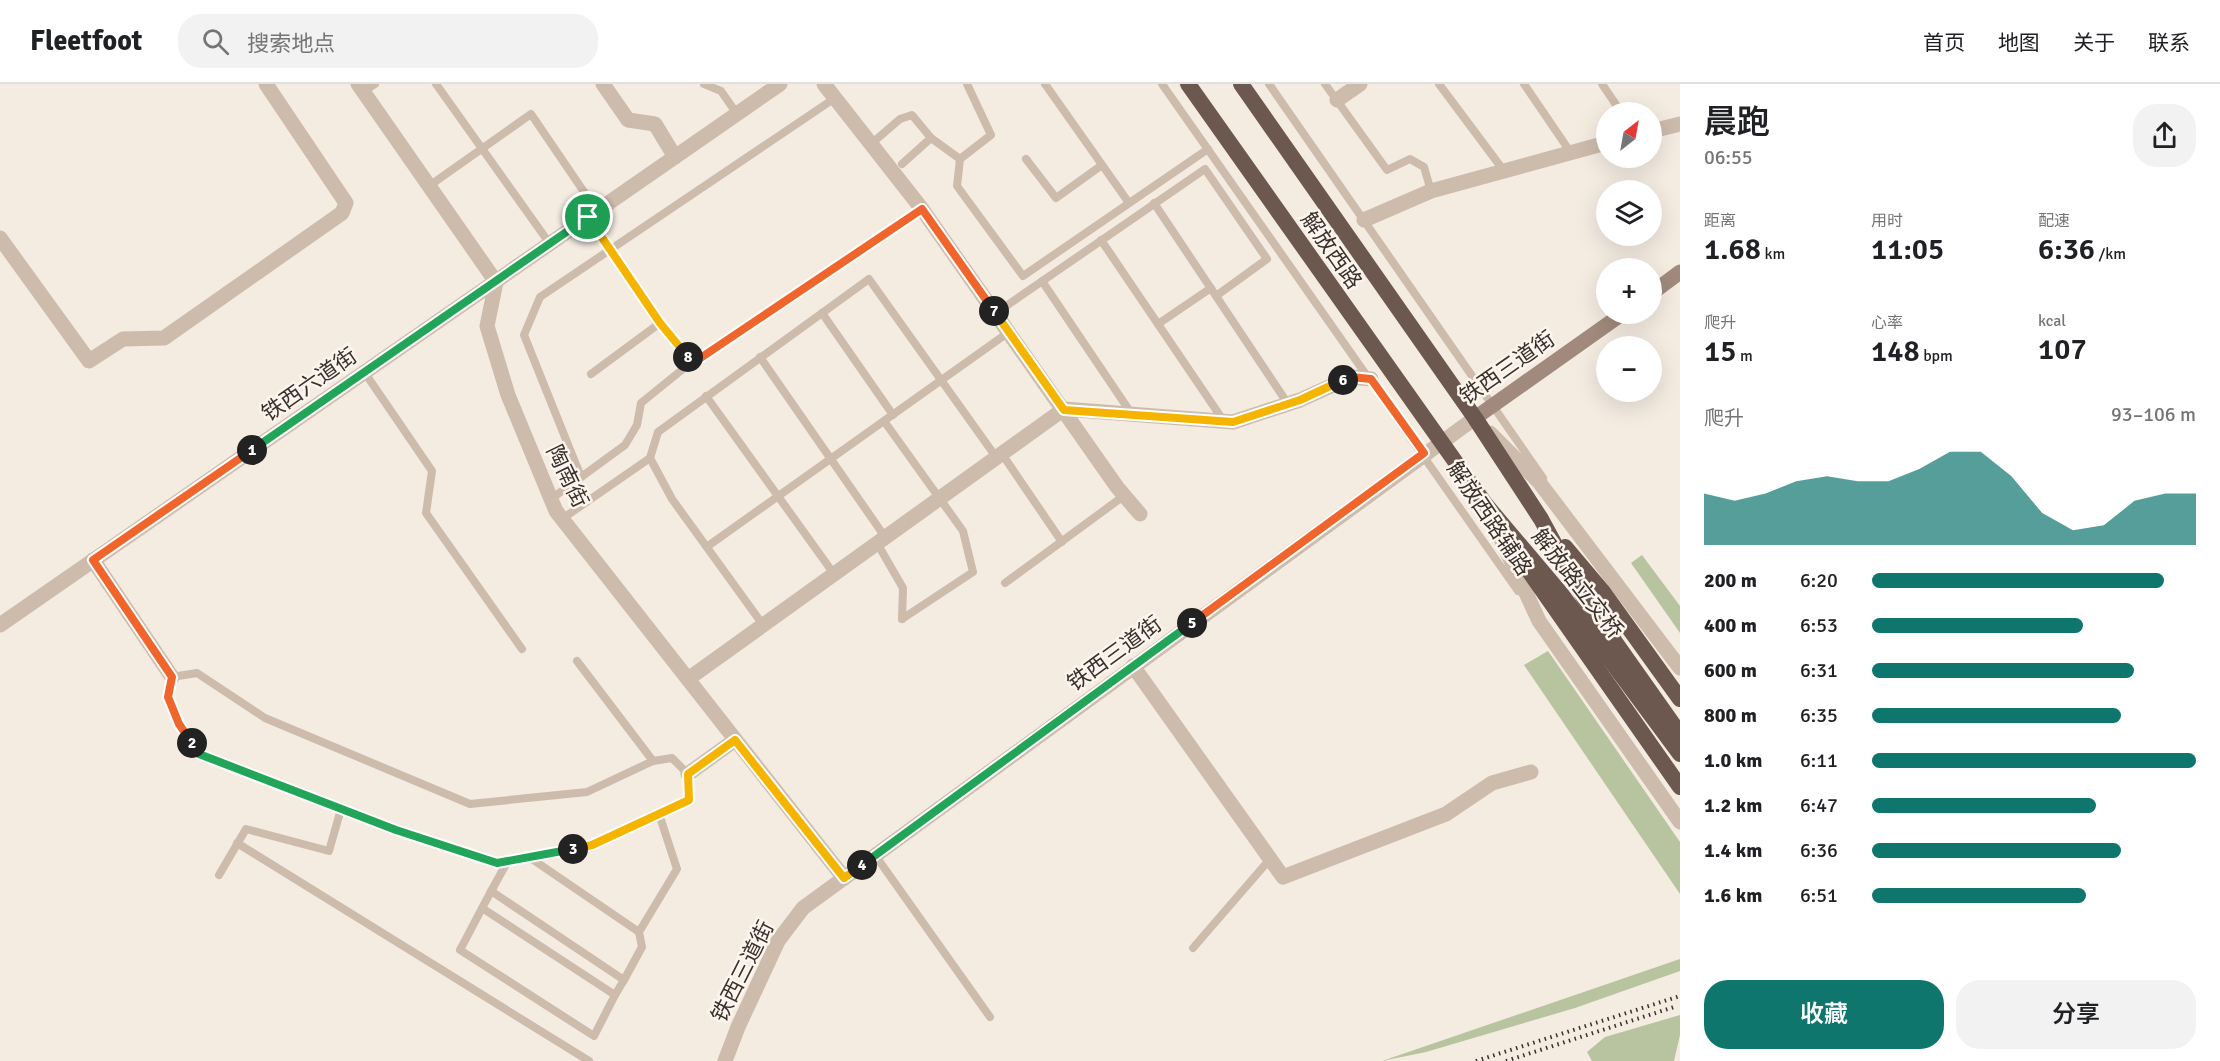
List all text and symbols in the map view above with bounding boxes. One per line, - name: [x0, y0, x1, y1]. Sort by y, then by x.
- search box: [178, 14, 598, 68]
- text: Fleetfoot: [30, 24, 142, 58]
- icon: search: [199, 25, 232, 58]
- text: 搜索地点: [247, 30, 335, 57]
- text: 首页: [1923, 30, 1965, 56]
- text: 地图: [1998, 30, 2040, 56]
- text: 关于: [2073, 30, 2115, 56]
- text: 联系: [2148, 30, 2190, 56]
- north arrow: [1596, 102, 1662, 168]
- map controls: [1596, 102, 1662, 402]
- text: 晨跑: [1704, 102, 1770, 143]
- button: share: [2133, 104, 2196, 167]
- text: 06:55: [1704, 145, 1753, 170]
- button: layers: [1596, 180, 1662, 246]
- pin: [562, 191, 613, 242]
- icon: arrive: [571, 200, 604, 233]
- street label: 解放西路: [1295, 206, 1368, 294]
- text: 距离: [1704, 211, 1736, 231]
- text: 用时: [1871, 211, 1903, 231]
- text: 配速: [2038, 211, 2070, 231]
- text: 1.68: [1704, 231, 1761, 268]
- text: 11:05: [1871, 231, 1944, 268]
- text: 6:36: [2038, 231, 2095, 268]
- text: km: [1761, 244, 1785, 264]
- text: /km: [2095, 244, 2126, 264]
- button: +: [1596, 258, 1662, 324]
- pin: 7: [979, 296, 1009, 326]
- text: 7: [990, 301, 998, 321]
- text: kcal: [2038, 311, 2066, 331]
- text: 爬升: [1704, 313, 1736, 333]
- text: 心率: [1871, 313, 1903, 333]
- street label: 铁西三道街: [1454, 325, 1560, 410]
- text: 107: [2038, 331, 2087, 368]
- text: 15: [1704, 333, 1736, 370]
- text: 148: [1871, 333, 1920, 370]
- button: −: [1596, 336, 1662, 402]
- street label: 铁西六道街: [256, 342, 362, 427]
- pin: 8: [673, 342, 703, 372]
- text: m: [1736, 346, 1753, 366]
- text: bpm: [1920, 346, 1953, 366]
- text: 8: [684, 347, 692, 367]
- pin: 6: [1328, 365, 1358, 395]
- text: 6: [1339, 370, 1347, 390]
- text: 93–106 m: [2111, 402, 2196, 427]
- text: 爬升: [1704, 406, 1744, 431]
- pin: 1: [237, 435, 267, 465]
- text: 1: [248, 440, 256, 460]
- street label: 陶南街: [541, 441, 594, 512]
- street label: 解放西路辅路: [1441, 456, 1538, 581]
- street label: 解放路立交桥: [1526, 523, 1629, 644]
- text: 200 m: [1704, 568, 1757, 593]
- text: 6:20: [1800, 568, 1838, 593]
- pin: 5: [1177, 608, 1207, 638]
- street label: 铁西三道街: [1062, 610, 1167, 697]
- text: 5: [1188, 613, 1196, 633]
- text: 400 m: [1704, 613, 1757, 638]
- text: 6:53: [1800, 613, 1838, 638]
- text: 600 m: [1704, 658, 1757, 683]
- text: 6:31: [1800, 658, 1838, 683]
- text: 800 m: [1704, 703, 1757, 728]
- text: 6:35: [1800, 703, 1838, 728]
- pin: 2: [177, 728, 207, 758]
- text: 2: [188, 733, 196, 753]
- text: 1.0 km: [1704, 748, 1762, 773]
- text: 6:11: [1800, 748, 1838, 773]
- text: 1.2 km: [1704, 793, 1762, 818]
- text: 6:47: [1800, 793, 1838, 818]
- pin: 3: [558, 834, 588, 864]
- text: 1.4 km: [1704, 838, 1762, 863]
- text: 6:36: [1800, 838, 1838, 863]
- text: 3: [569, 839, 577, 859]
- pin: 4: [847, 850, 877, 880]
- text: 4: [858, 855, 866, 875]
- text: 1.6 km: [1704, 883, 1762, 908]
- text: 6:51: [1800, 883, 1838, 908]
- street label: 铁西三道街: [705, 916, 779, 1026]
- button: 收藏: [1704, 980, 1944, 1049]
- button: 分享: [1956, 980, 2196, 1049]

